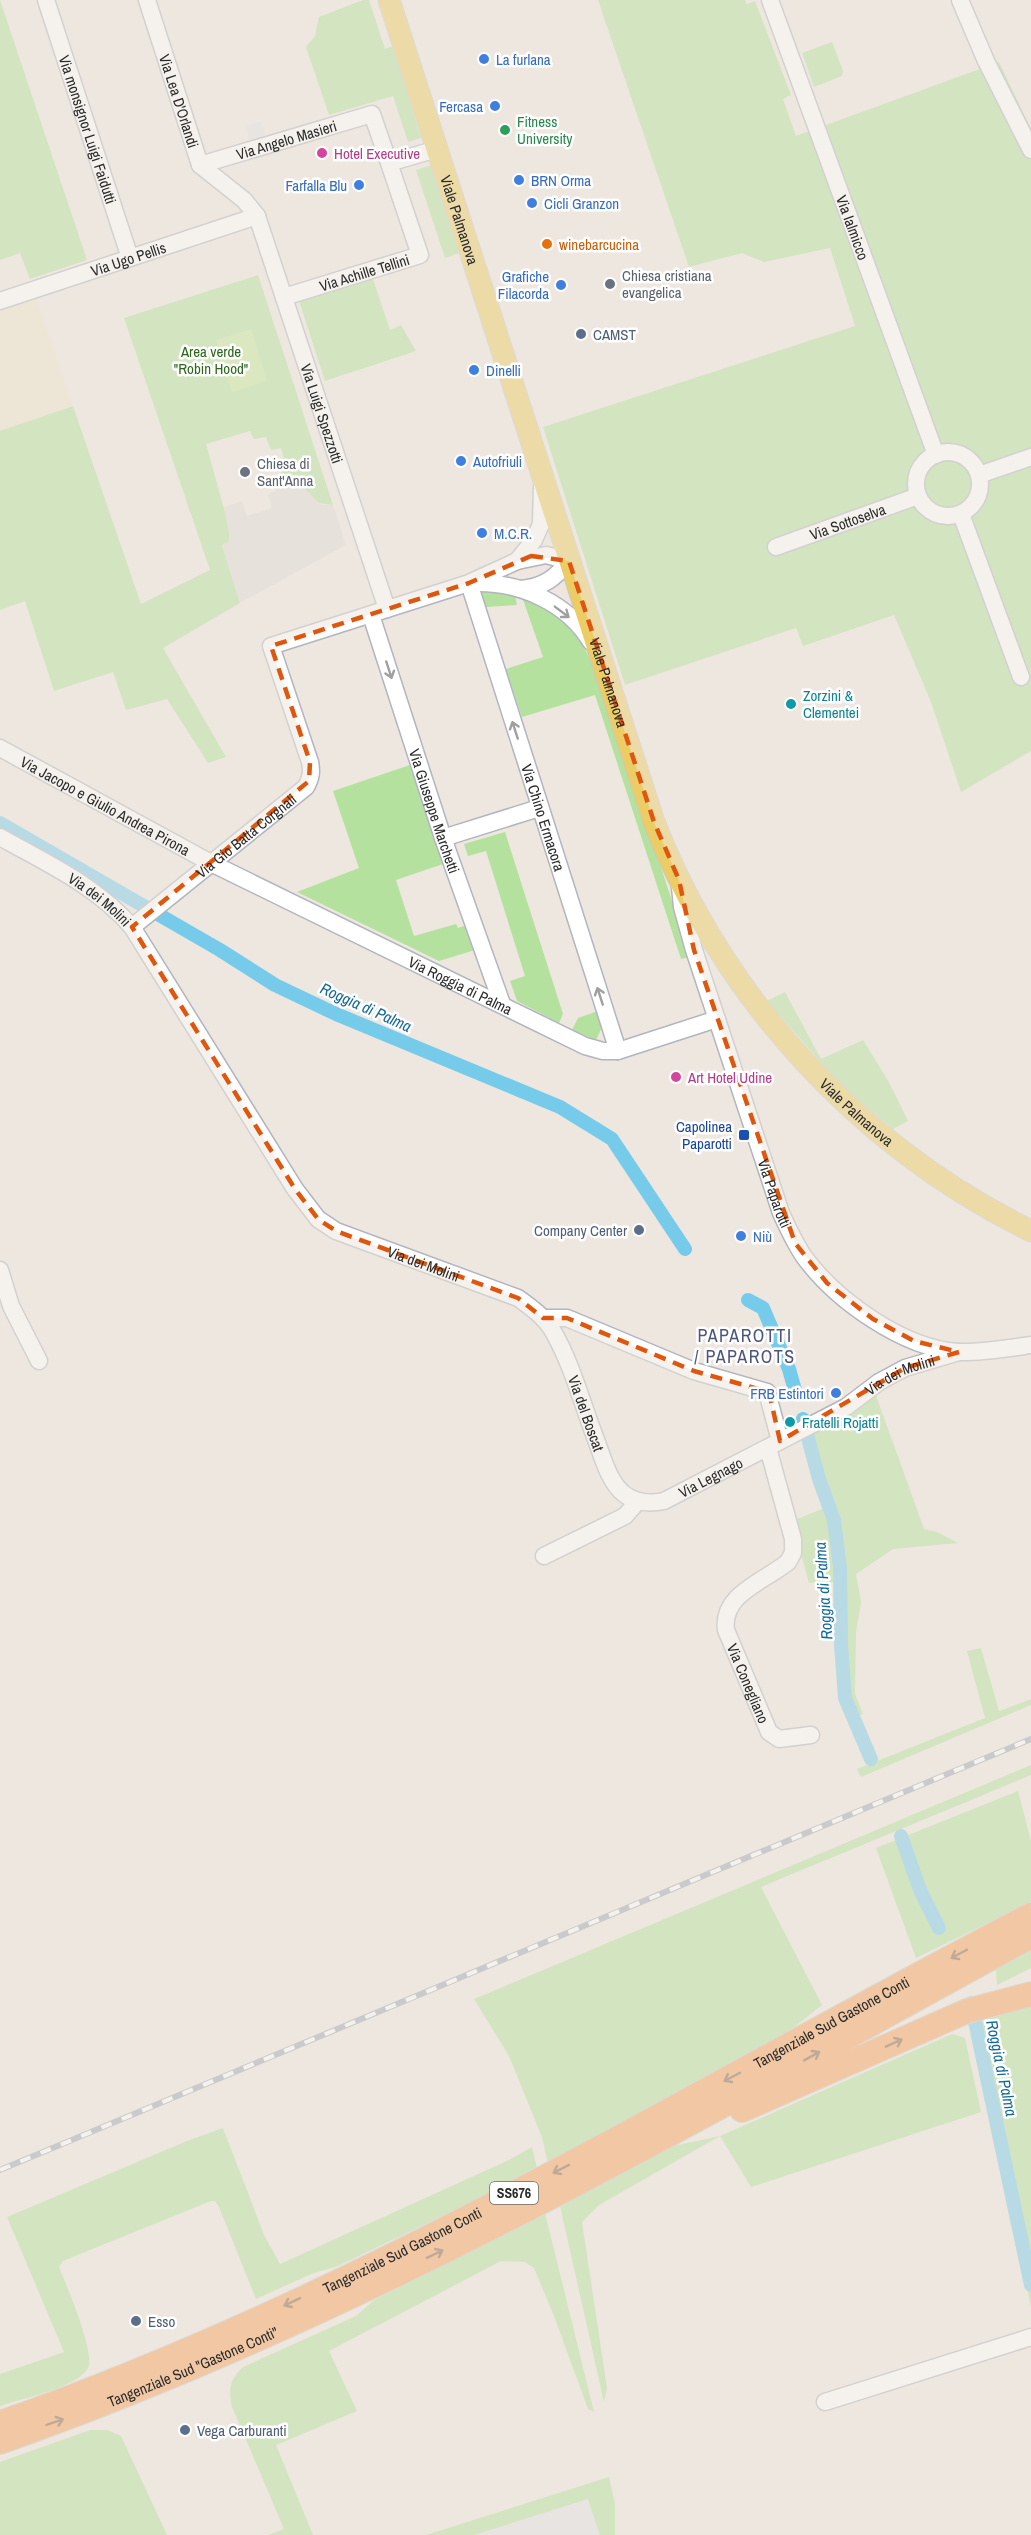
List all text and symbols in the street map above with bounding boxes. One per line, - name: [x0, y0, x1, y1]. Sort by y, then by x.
- place label: La furlana: [496, 49, 551, 70]
- street label: Via Lea D'Orlandi: [155, 51, 204, 150]
- street label: Via monsignor Luigi Faidutti: [54, 52, 122, 206]
- marker: La furlana: [477, 52, 491, 66]
- place label: Fercasa: [439, 96, 483, 117]
- marker: Fercasa: [488, 99, 502, 113]
- place label: Fitness University: [517, 111, 573, 149]
- street label: Via Angelo Masieri: [234, 115, 339, 164]
- marker: Fitness University: [498, 123, 512, 137]
- place label: Hotel Executive: [334, 143, 420, 164]
- marker: Hotel Executive: [315, 146, 329, 160]
- place label: BRN Orma: [531, 170, 591, 191]
- street label: Viale Palmanova: [436, 172, 484, 267]
- marker: BRN Orma: [512, 173, 526, 187]
- place label: Farfalla Blu: [285, 175, 347, 196]
- marker: Farfalla Blu: [352, 178, 366, 192]
- street label: Via Ialmicco: [832, 192, 874, 263]
- place label: Cicli Granzon: [544, 193, 619, 214]
- marker: Cicli Granzon: [525, 196, 539, 210]
- place label: winebarcucina: [559, 234, 639, 255]
- street label: Via Ugo Pellis: [88, 236, 168, 281]
- marker: winebarcucina: [540, 237, 554, 251]
- street label: Via Achille Tellini: [317, 248, 412, 296]
- place label: Chiesa cristiana evangelica: [622, 265, 712, 303]
- place label: Grafiche Filacorda: [498, 266, 549, 304]
- marker: Chiesa cristiana evangelica: [603, 277, 617, 291]
- marker: Grafiche Filacorda: [554, 278, 568, 292]
- place label: CAMST: [593, 324, 637, 345]
- marker: CAMST: [574, 327, 588, 341]
- park label: Area verde "Robin Hood": [174, 341, 248, 379]
- place label: Dinelli: [486, 360, 521, 381]
- street label: Via Luigi Spezzotti: [296, 361, 349, 466]
- marker: Dinelli: [467, 363, 481, 377]
- place label: Autofriuli: [472, 451, 522, 472]
- place label: Chiesa di Sant'Anna: [257, 453, 314, 491]
- marker: Autofriuli: [454, 454, 468, 468]
- marker: Chiesa di Sant'Anna: [238, 465, 252, 479]
- street label: Via Sottoselva: [807, 498, 888, 545]
- place label: M.C.R.: [494, 523, 532, 544]
- marker: M.C.R.: [475, 526, 489, 540]
- one-way arrow: [554, 606, 570, 618]
- street label: Viale Palmanova: [585, 635, 633, 730]
- one-way arrow: [384, 660, 395, 679]
- place label: Zorzini & Clementei: [803, 685, 859, 723]
- marker: Zorzini & Clementei: [784, 697, 798, 711]
- one-way arrow: [509, 721, 520, 740]
- street label: Via Giuseppe Marchetti: [404, 746, 465, 876]
- street label: Via Jacopo e Giulio Andrea Pirona: [17, 751, 194, 860]
- street label: Via Chino Ermacora: [517, 761, 571, 874]
- street label: Via Gio Batta Corgnali: [191, 789, 301, 882]
- street label: Via dei Molini: [64, 867, 137, 930]
- street label: Via Roggia di Palma: [405, 951, 516, 1019]
- water label: Roggia di Palma: [317, 977, 415, 1037]
- one-way arrow: [594, 987, 605, 1006]
- place label: Art Hotel Udine: [687, 1067, 772, 1088]
- marker: Art Hotel Udine: [669, 1070, 683, 1084]
- street label: Viale Palmanova: [815, 1073, 898, 1151]
- place label: Capolinea Paparotti: [676, 1116, 732, 1154]
- marker: Capolinea Paparotti: [737, 1128, 751, 1142]
- street label: Via Paparotti: [753, 1156, 797, 1231]
- place label: Company Center: [534, 1220, 627, 1241]
- marker: Company Center: [632, 1223, 646, 1237]
- place label: Niù: [753, 1226, 772, 1247]
- marker: Niù: [734, 1229, 748, 1243]
- street label: Via dei Molini: [384, 1240, 463, 1286]
- district label: PAPAROTTI / PAPAROTS: [694, 1323, 796, 1369]
- street label: Via dei Molini: [860, 1349, 937, 1400]
- street label: Via del Boscat: [563, 1372, 610, 1454]
- place label: FRB Estintori: [750, 1383, 824, 1404]
- marker: FRB Estintori: [829, 1386, 843, 1400]
- place label: Fratelli Rojatti: [802, 1412, 879, 1433]
- marker: Fratelli Rojatti: [783, 1415, 797, 1429]
- street label: Via Legnago: [675, 1452, 746, 1502]
- water label: Roggia di Palma: [809, 1541, 837, 1641]
- street label: Via Conegliano: [722, 1640, 775, 1726]
- one-way arrow: [951, 1948, 968, 1960]
- street label: Tangenziale Sud Gastone Conti: [749, 1971, 913, 2073]
- water label: Roggia di Palma: [981, 2018, 1023, 2118]
- one-way arrow: [884, 2037, 903, 2048]
- one-way arrow: [802, 2050, 820, 2061]
- one-way arrow: [724, 2071, 741, 2083]
- one-way arrow: [552, 2164, 570, 2176]
- road number: SS676: [490, 2182, 538, 2204]
- street label: Tangenziale Sud Gastone Conti: [319, 2202, 485, 2298]
- one-way arrow: [425, 2248, 443, 2260]
- one-way arrow: [283, 2297, 301, 2309]
- place label: Esso: [148, 2311, 176, 2332]
- marker: Esso: [129, 2314, 143, 2328]
- street label: Tangenziale Sud "Gastone Conti": [104, 2321, 281, 2412]
- one-way arrow: [45, 2416, 64, 2427]
- place label: Vega Carburanti: [197, 2420, 287, 2441]
- marker: Vega Carburanti: [178, 2423, 192, 2437]

